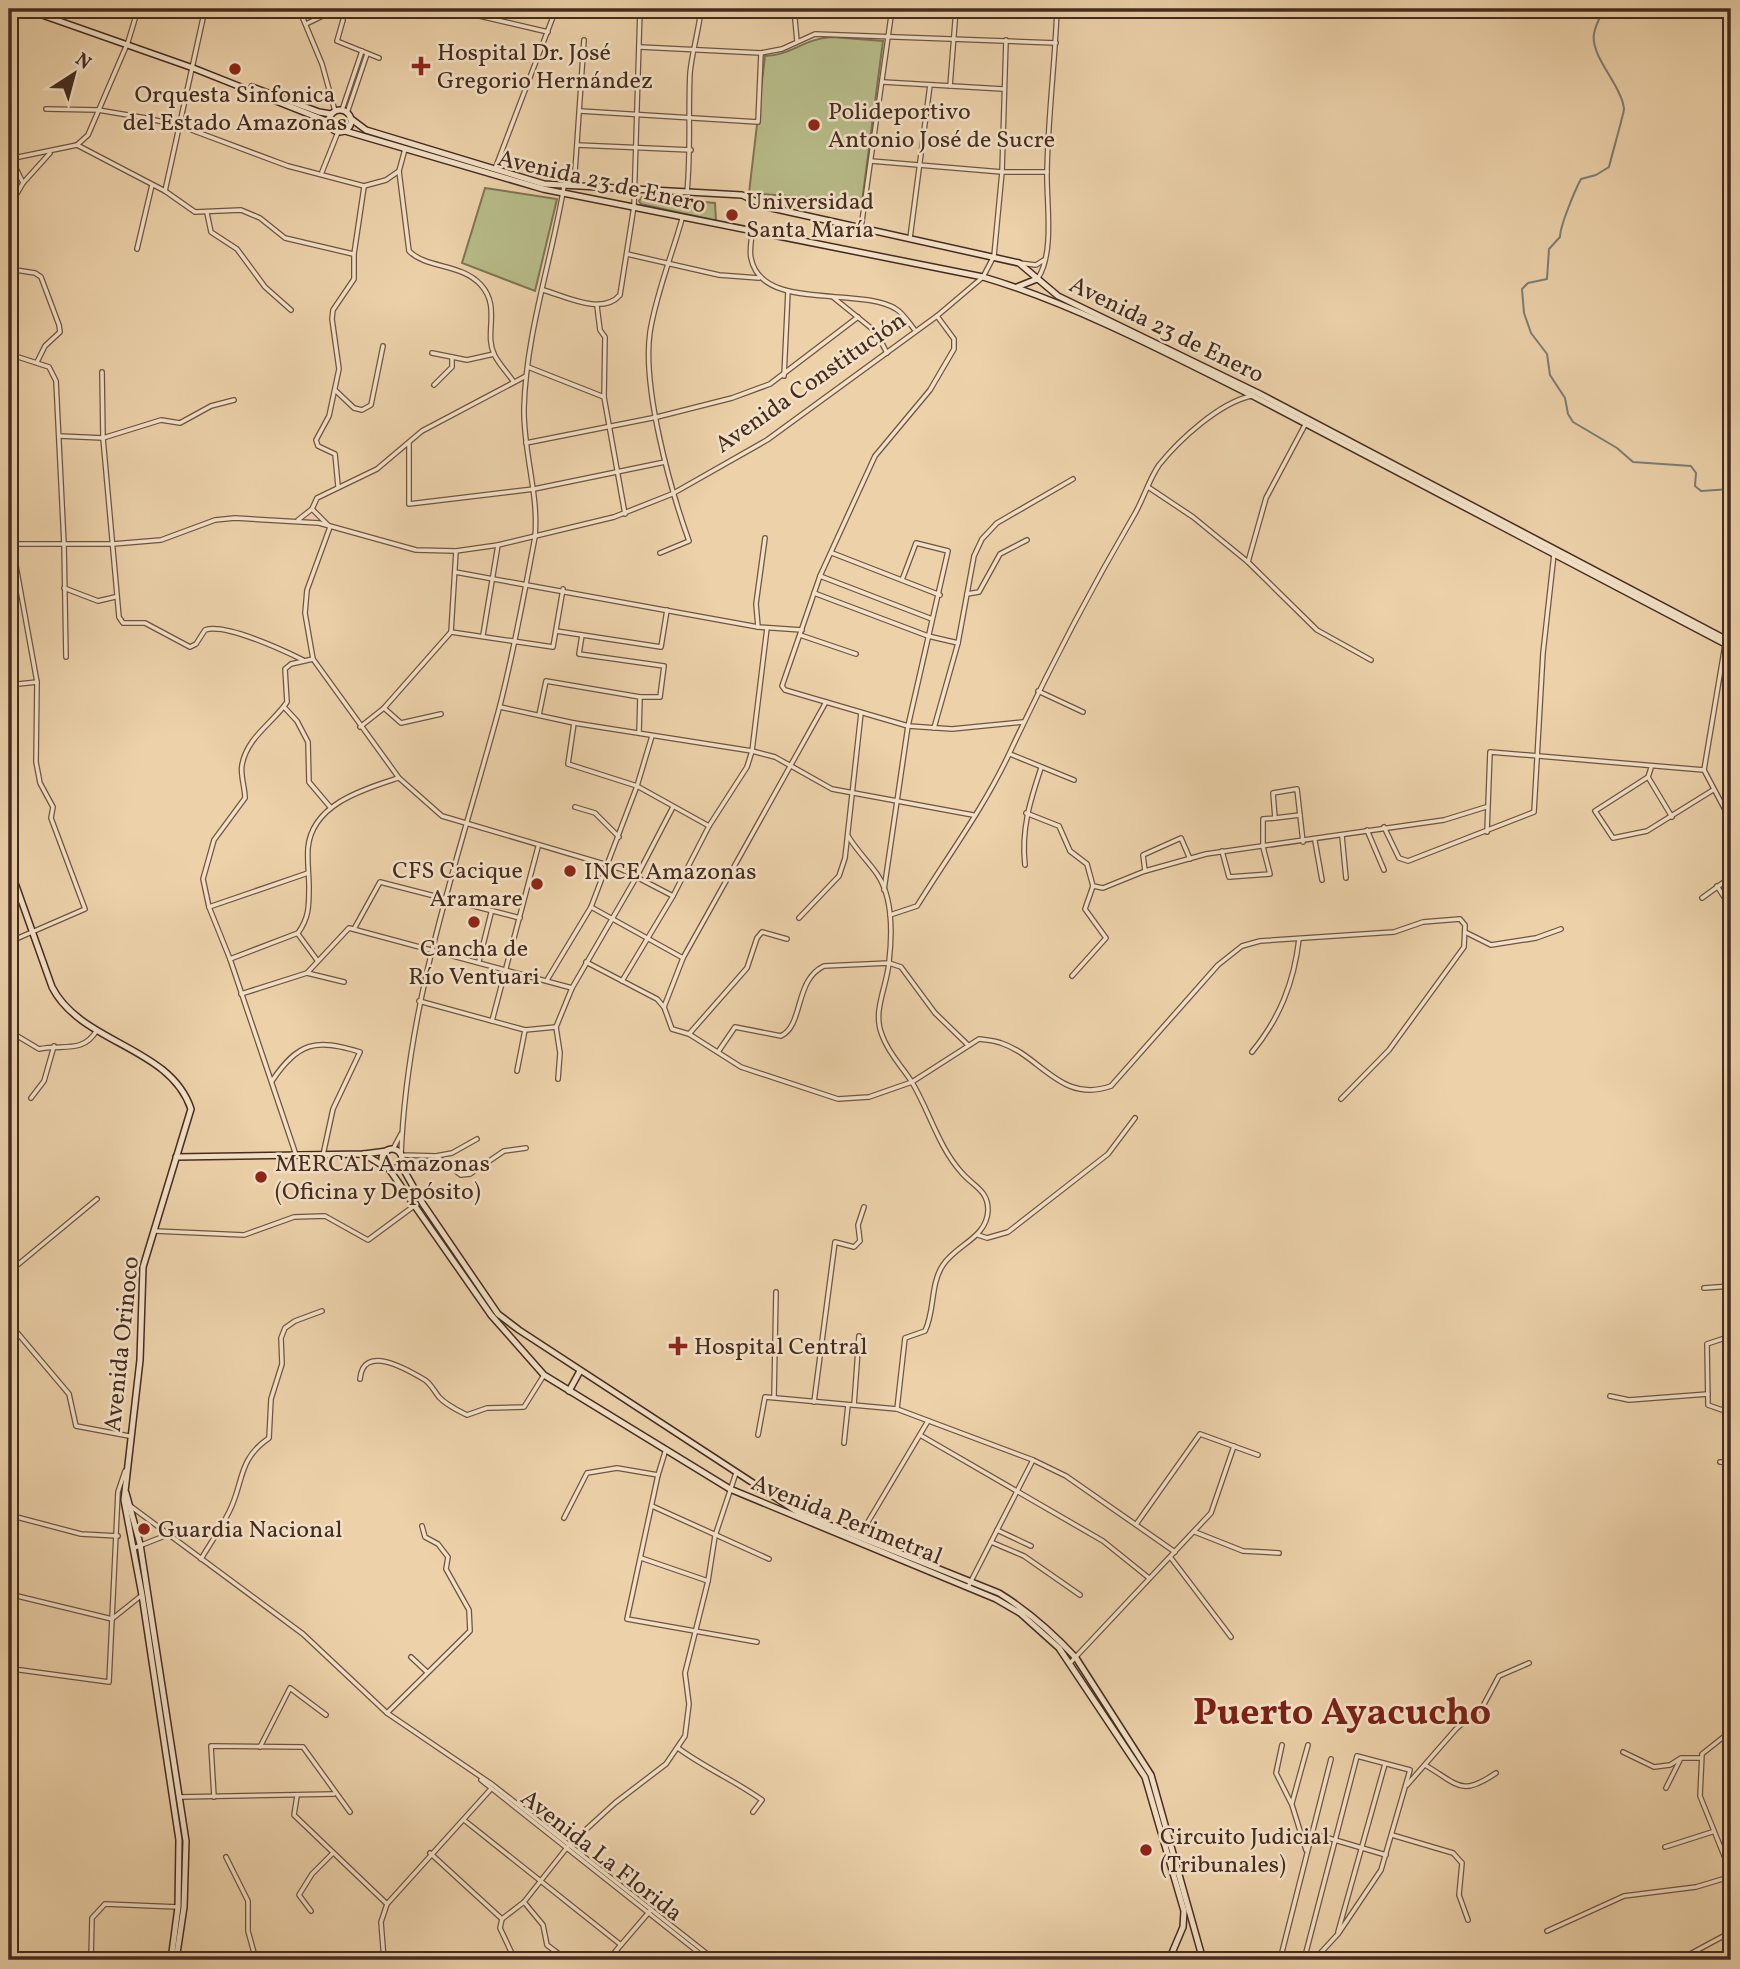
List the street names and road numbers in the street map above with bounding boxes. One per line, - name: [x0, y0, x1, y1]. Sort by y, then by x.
- street label: Avenida 23 de Enero: [494, 142, 709, 223]
- street label: Avenida 23 de Enero: [1063, 269, 1269, 393]
- street label: Avenida Constitución: [708, 305, 914, 463]
- street label: Avenida Orinoco: [97, 1255, 149, 1434]
- street label: Avenida Perimetral: [746, 1467, 947, 1575]
- street label: Avenida La Florida: [512, 1782, 689, 1931]

